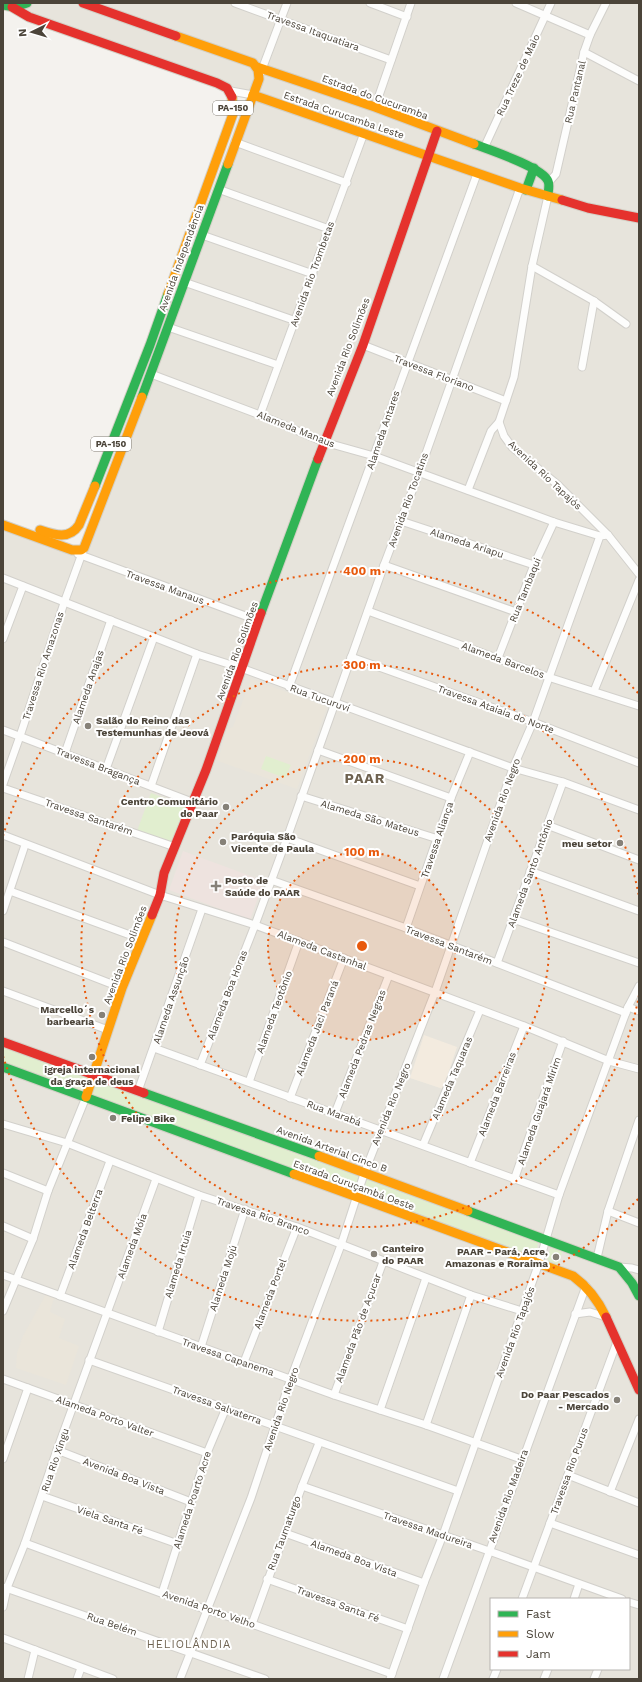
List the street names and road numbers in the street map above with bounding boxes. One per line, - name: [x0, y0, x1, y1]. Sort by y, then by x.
- street label: Travessa Itaquatiara: [265, 9, 361, 53]
- street label: Rua Treze de Maio: [494, 32, 542, 118]
- street label: Rua Pantanal: [562, 59, 588, 125]
- street label: Estrada do Cucuramba: [320, 73, 430, 121]
- street label: Estrada Curucamba Leste: [282, 89, 406, 141]
- road number: PA-150: [213, 101, 253, 115]
- street label: Avenida Independência: [157, 203, 206, 313]
- street label: Avenida Rio Trombetas: [288, 220, 336, 328]
- street label: Avenida Rio Solimões: [324, 296, 372, 398]
- street label: Travessa Floriano: [392, 353, 476, 393]
- street label: Alameda Antares: [364, 389, 402, 471]
- street label: Alameda Manaus: [255, 408, 337, 450]
- road number: PA-150: [91, 437, 131, 451]
- street label: Avenida Rio Tapajós: [506, 438, 584, 512]
- street label: Avenida Rio Tocatins: [386, 451, 430, 549]
- street label: Alameda Ariapu: [429, 526, 505, 560]
- street label: Rua Tambaqui: [507, 556, 543, 624]
- street label: Travessa Manaus: [124, 568, 206, 606]
- street label: Avenida Rio Solimões: [214, 600, 260, 702]
- street label: Travessa Rio Amazonas: [20, 610, 66, 722]
- street label: Alameda Barcelos: [460, 640, 546, 680]
- street label: Alameda Anajas: [70, 649, 106, 725]
- street label: Rua Tucuruví: [289, 682, 352, 714]
- street label: Travessa Ataiaia do Norte: [436, 683, 556, 735]
- street label: Travessa Bragança: [54, 745, 142, 787]
- street label: Avenida Rio Negro: [482, 757, 522, 843]
- street label: Travessa Santarém: [44, 797, 134, 837]
- street label: Alameda São Mateus: [319, 798, 421, 838]
- street label: Travessa Aliança: [419, 800, 455, 880]
- street label: Alameda Santo Antônio: [505, 817, 555, 929]
- street label: Avenida Rio Solimões: [101, 904, 149, 1006]
- street label: Travessa Santarém: [404, 923, 494, 967]
- street label: Alameda Castanhal: [276, 928, 368, 972]
- street label: Alameda Boa Horas: [205, 949, 249, 1041]
- street label: Alameda Assunção: [151, 955, 191, 1045]
- street label: Alameda Teotônio: [254, 969, 294, 1055]
- street label: Alameda Jaci Paraná: [294, 978, 340, 1077]
- street label: Alameda Pedras Negras: [336, 988, 388, 1100]
- street label: Alameda Taquaras: [430, 1035, 474, 1121]
- street label: Alameda Barreiras: [476, 1050, 518, 1138]
- street label: Alameda Guajará Mirim: [515, 1056, 563, 1166]
- street label: Avenida Rio Negro: [369, 1061, 413, 1147]
- street label: Rua Marabá: [305, 1098, 363, 1128]
- street label: Avenida Arterial Cinco B: [275, 1124, 389, 1174]
- street label: Estrada Curuçambá Oeste: [292, 1158, 416, 1212]
- street label: Alameda Belterra: [65, 1187, 105, 1271]
- street label: Travessa Rio Branco: [215, 1195, 311, 1237]
- street label: Alameda Móia: [115, 1212, 149, 1280]
- street label: Alameda Irtuia: [162, 1228, 194, 1300]
- street label: Alameda Mojú: [207, 1243, 239, 1313]
- street label: Alameda Portel: [252, 1257, 288, 1331]
- street label: Alameda Pão de Açucar: [333, 1272, 383, 1384]
- street label: Avenida Rio Tapajós: [493, 1285, 537, 1379]
- street label: Travessa Capanema: [180, 1336, 276, 1378]
- street label: Avenida Rio Negro: [261, 1366, 301, 1452]
- street label: Travessa Salvaterra: [171, 1384, 263, 1426]
- street label: Alameda Porto Valter: [55, 1393, 155, 1439]
- street label: Travessa Rio Purus: [548, 1426, 590, 1516]
- street label: Rua Rio Xingu: [39, 1427, 71, 1493]
- street label: Avenida Rio Madeira: [486, 1448, 530, 1544]
- street label: Alameda Poarto Acre: [171, 1449, 213, 1550]
- street label: Avenida Boa Vista: [82, 1455, 167, 1497]
- street label: Rua Taumaturgo: [265, 1494, 303, 1572]
- street label: Viela Santa Fé: [75, 1504, 145, 1537]
- street label: Travessa Madureira: [382, 1510, 474, 1551]
- street label: Alameda Boa Vista: [309, 1537, 399, 1579]
- street label: Travessa Santa Fé: [295, 1584, 381, 1624]
- street label: Avenida Porto Velho: [161, 1588, 257, 1630]
- street label: Rua Belém: [86, 1610, 138, 1638]

